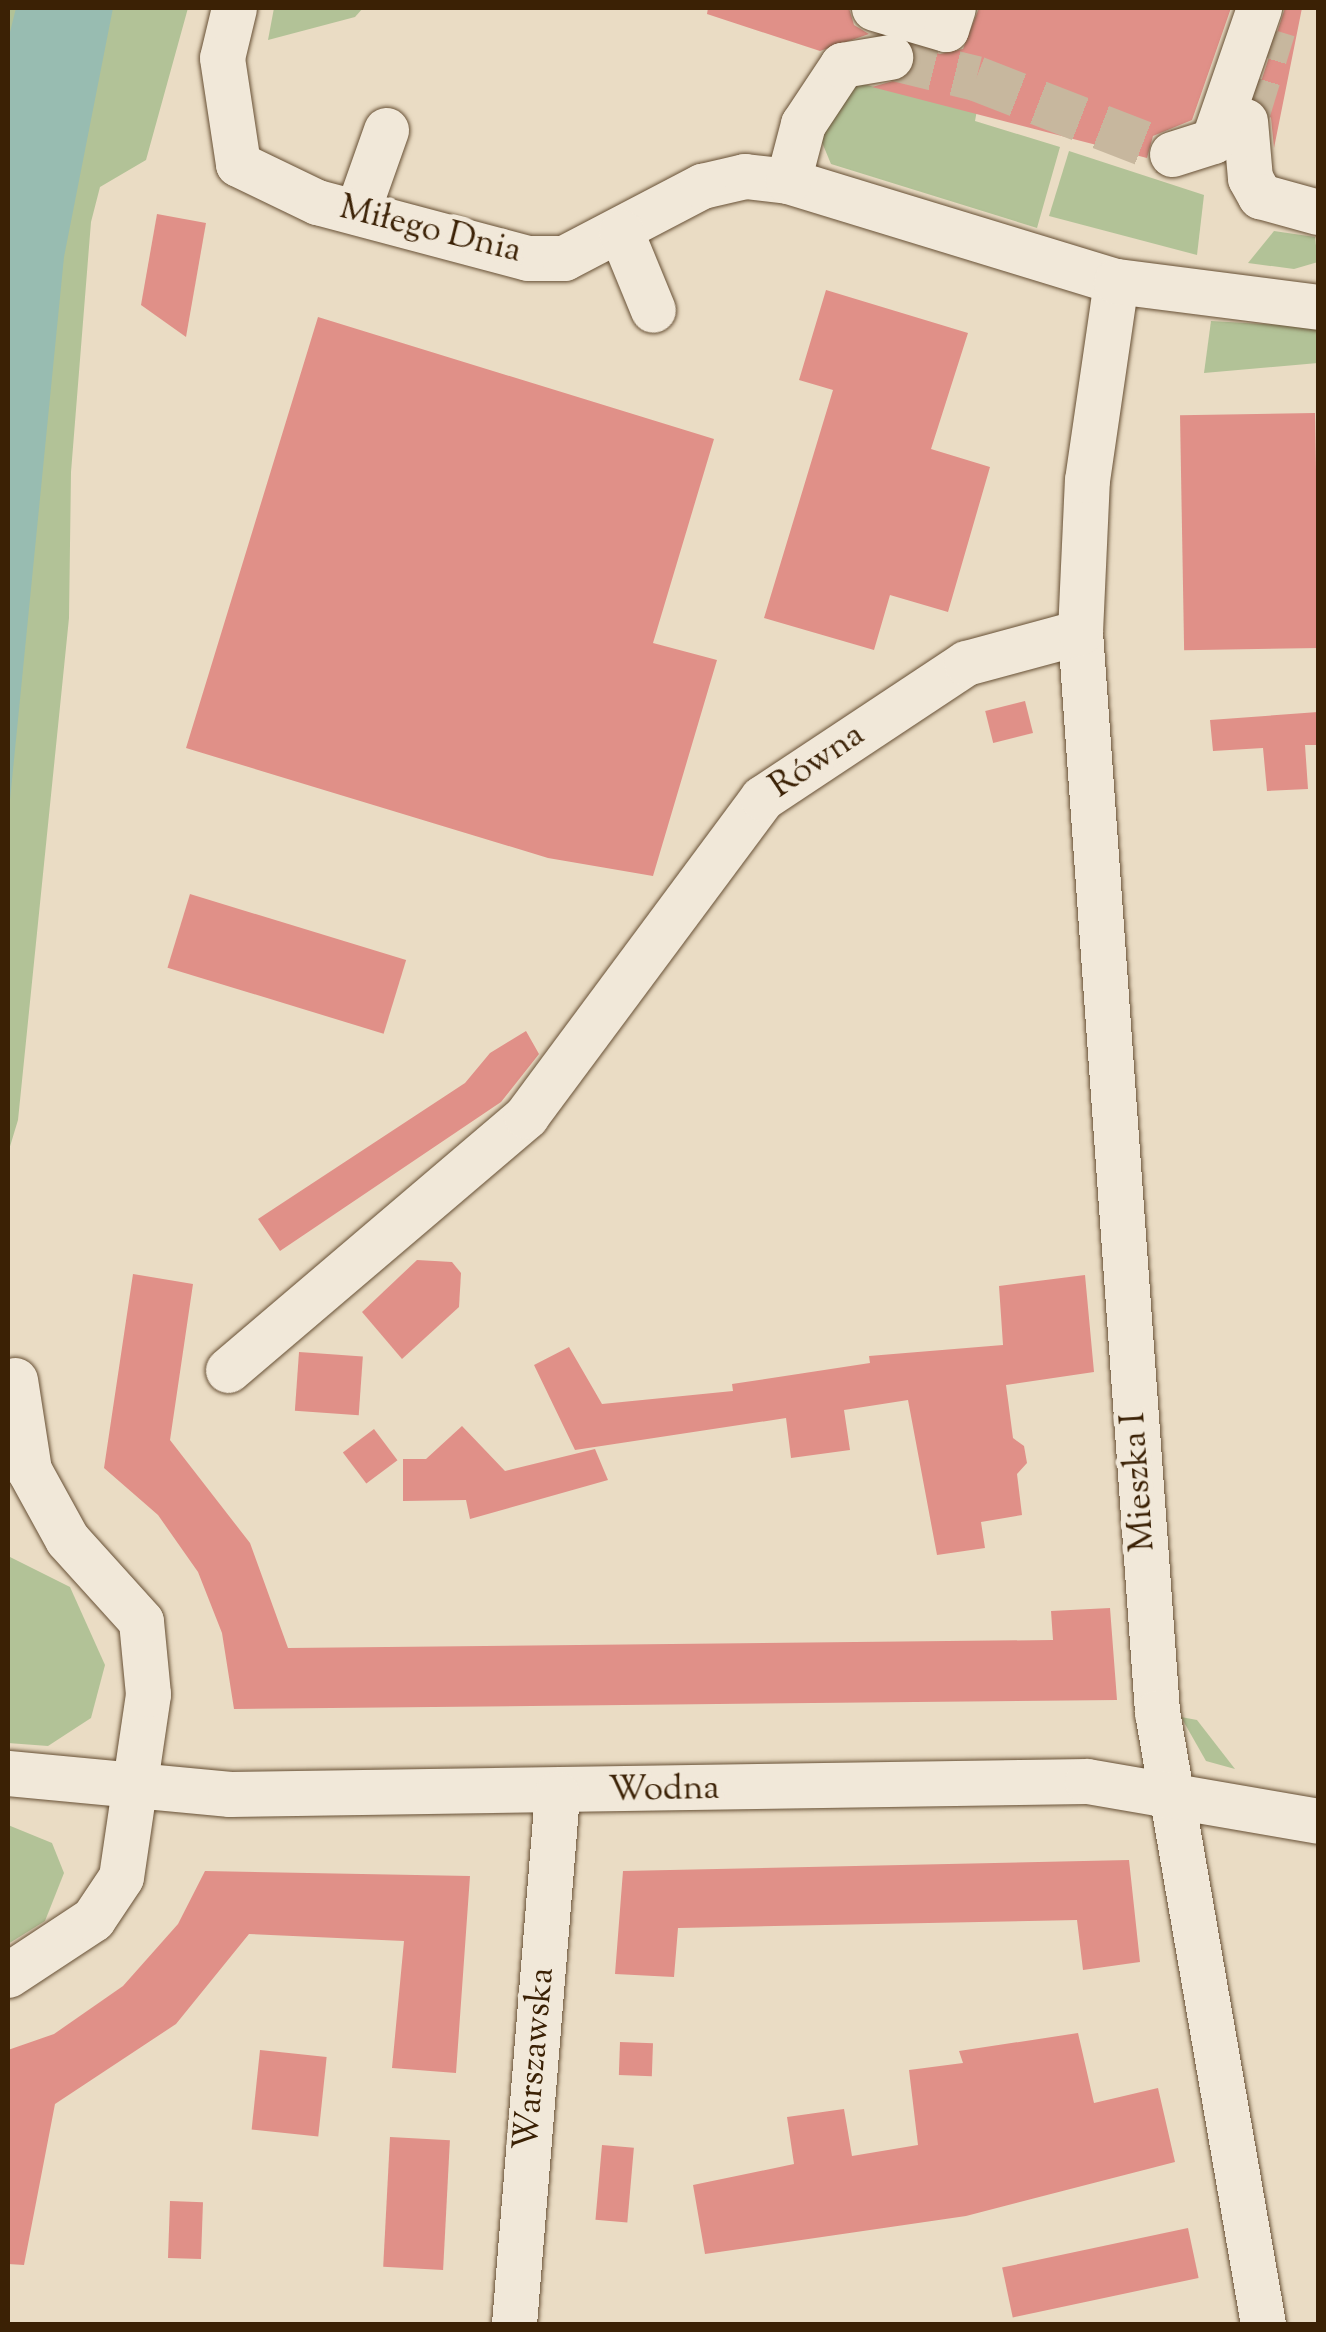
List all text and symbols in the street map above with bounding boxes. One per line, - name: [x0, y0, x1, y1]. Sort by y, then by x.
- street label: Miłego Dnia: [335, 188, 525, 274]
- street label: Równa: [763, 715, 873, 809]
- street label: Mieszka I: [1114, 1411, 1166, 1553]
- street label: Wodna: [608, 1769, 720, 1813]
- street label: Warszawska: [507, 1966, 565, 2152]

